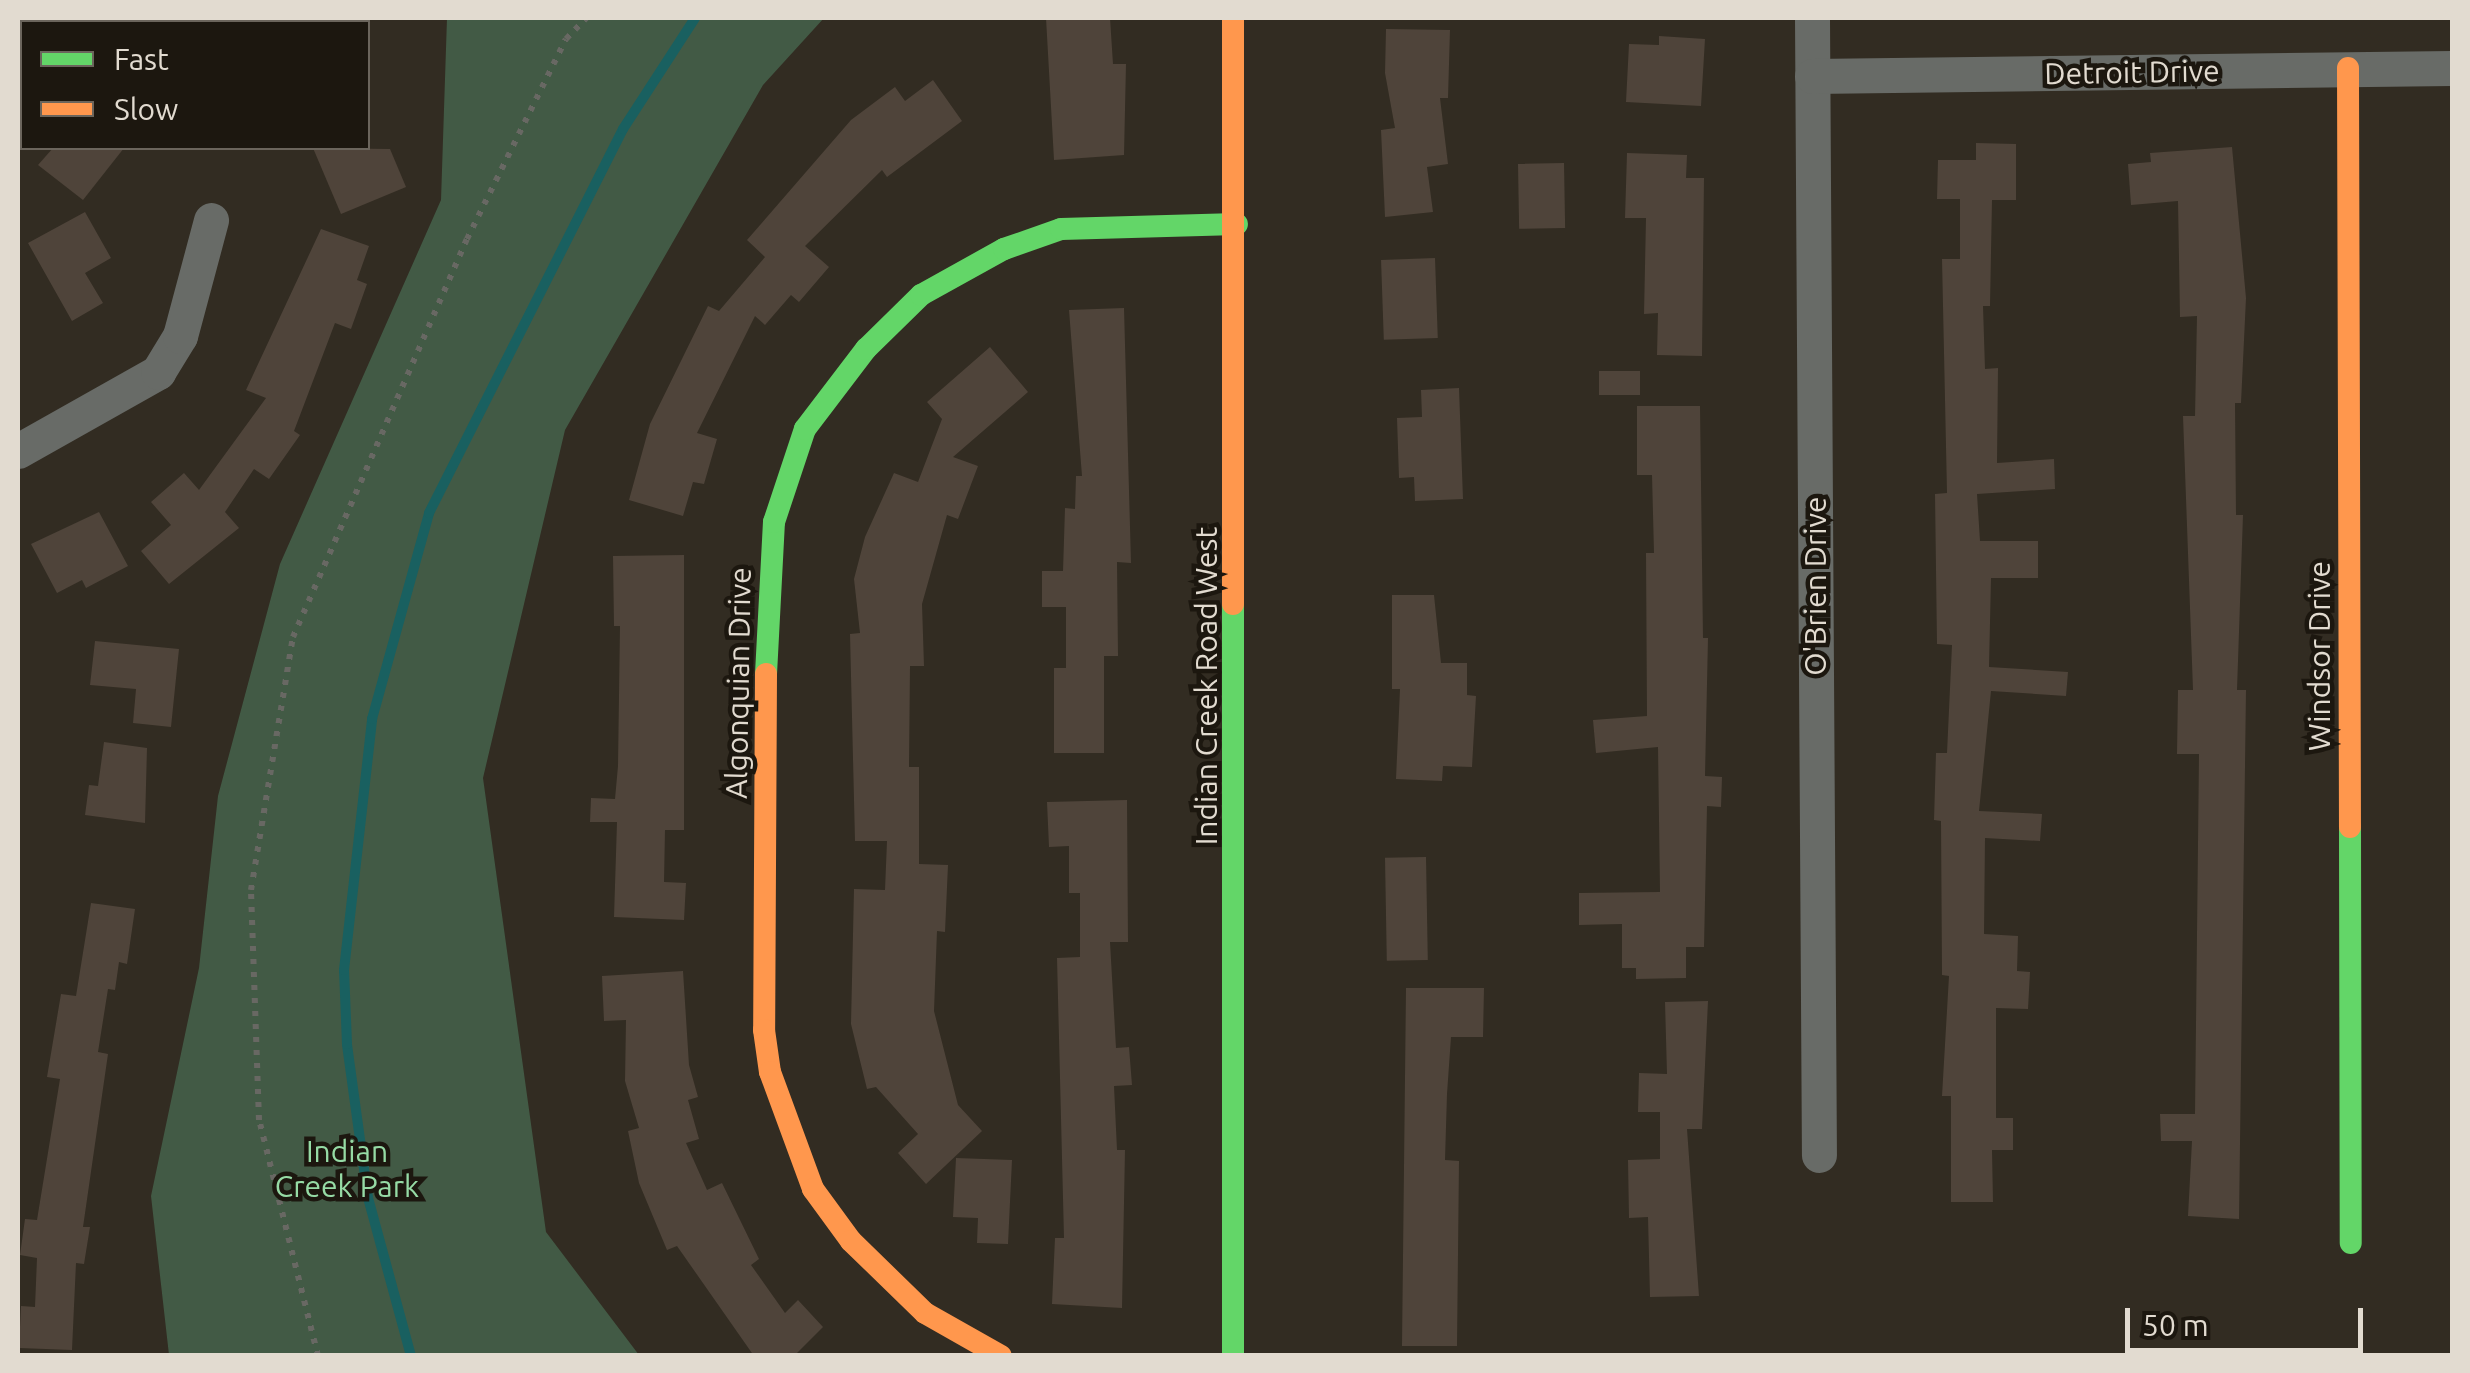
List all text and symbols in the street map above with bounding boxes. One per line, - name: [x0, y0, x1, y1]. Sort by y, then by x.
- legend: [20, 20, 370, 150]
- text: Fast: [114, 42, 169, 76]
- street label: Detroit Drive: [2044, 52, 2220, 92]
- text: Slow: [114, 92, 178, 126]
- street label: O'Brien Drive: [1797, 496, 1833, 676]
- street label: Indian Creek Road West: [1188, 527, 1224, 845]
- street label: Windsor Drive: [2301, 561, 2337, 751]
- street label: Algonquian Drive: [718, 567, 758, 799]
- park label: Indian Creek Park: [275, 1133, 419, 1204]
- scale bar: [2130, 1288, 2368, 1350]
- text: 50 m: [2142, 1308, 2209, 1342]

